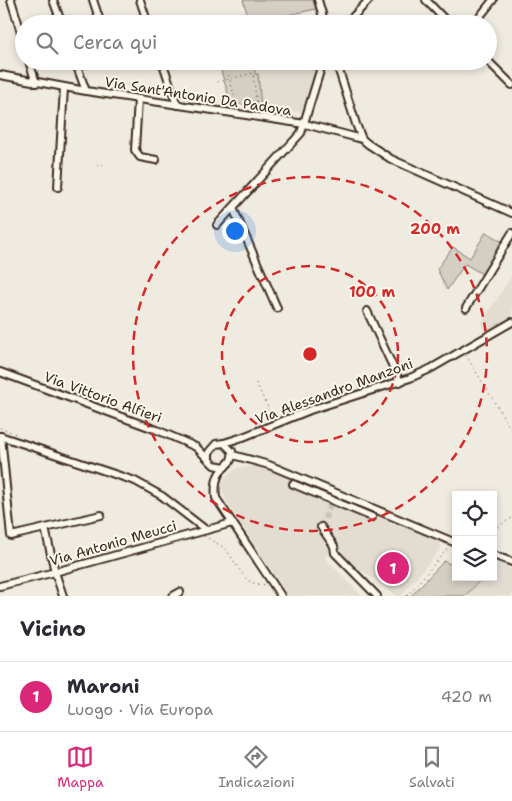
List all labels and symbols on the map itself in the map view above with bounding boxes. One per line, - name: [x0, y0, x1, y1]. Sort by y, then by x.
- street label: Via Sant'Antonio Da Padova: [103, 72, 293, 120]
- your location: [222, 218, 248, 244]
- text: 200 m: [410, 219, 460, 239]
- text: 100 m: [349, 282, 395, 302]
- centre of rings: [301, 345, 319, 363]
- street label: Via Alessandro Manzoni: [253, 354, 415, 428]
- street label: Via Vittorio Alfieri: [42, 367, 164, 427]
- street label: Via Antonio Meucci: [47, 516, 179, 570]
- pin: 1: [377, 549, 409, 587]

